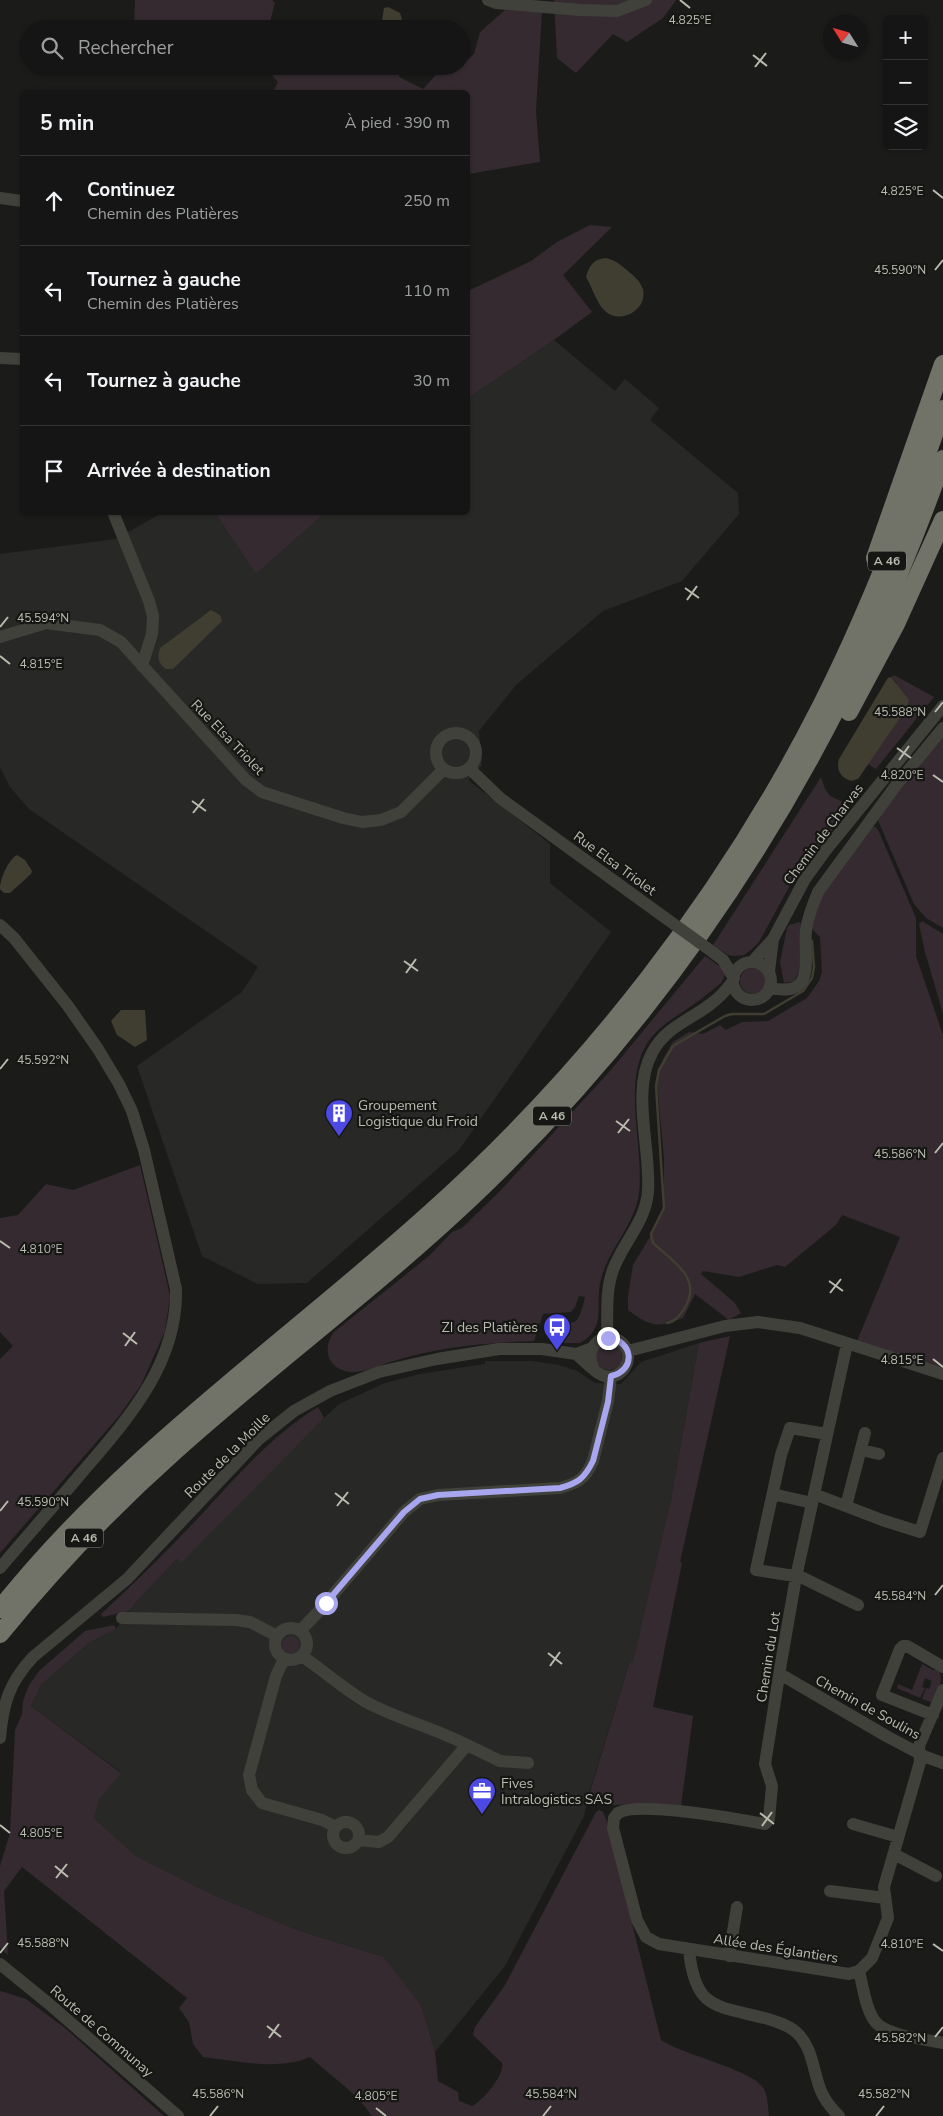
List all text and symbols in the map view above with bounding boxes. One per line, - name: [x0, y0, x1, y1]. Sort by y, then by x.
- text: 4.825°E: [669, 12, 711, 28]
- north arrow: [823, 15, 868, 60]
- map controls: [883, 15, 928, 150]
- button: +: [883, 15, 928, 60]
- search box: [20, 20, 470, 75]
- icon: search: [38, 34, 66, 62]
- text: Rechercher: [78, 35, 173, 61]
- button: −: [883, 60, 928, 105]
- button: layers: [883, 105, 928, 150]
- text: 5 min: [40, 109, 94, 137]
- text: À pied · 390 m: [345, 112, 450, 134]
- text: Continuez: [87, 177, 175, 203]
- text: 4.825°E: [881, 183, 923, 199]
- icon: ahead: [40, 187, 68, 215]
- text: 250 m: [403, 190, 450, 212]
- text: Chemin des Platières: [87, 203, 239, 225]
- text: 45.590°N: [874, 262, 926, 278]
- text: Tournez à gauche: [87, 267, 241, 293]
- icon: left: [40, 277, 68, 305]
- text: 110 m: [403, 280, 450, 302]
- text: Chemin des Platières: [87, 293, 239, 315]
- icon: left: [40, 367, 68, 395]
- text: Tournez à gauche: [87, 368, 241, 394]
- text: 30 m: [413, 370, 450, 392]
- icon: arrive: [40, 457, 68, 485]
- text: Arrivée à destination: [87, 458, 271, 484]
- road number: A 46: [868, 552, 906, 570]
- text: 45.594°N: [17, 610, 69, 626]
- text: 4.815°E: [20, 656, 62, 672]
- street label: Rue Elsa Triolet: [187, 695, 269, 779]
- text: 45.588°N: [874, 704, 926, 720]
- text: 4.820°E: [881, 767, 923, 783]
- street label: Chemin de Charvas: [779, 780, 868, 889]
- street label: Rue Elsa Triolet: [569, 827, 660, 900]
- text: 45.592°N: [17, 1052, 69, 1068]
- place label: Groupement Logistique du Froid: [358, 1096, 478, 1131]
- building icon: Groupement Logistique du Froid: [324, 1098, 354, 1137]
- road number: A 46: [533, 1106, 571, 1126]
- text: 45.586°N: [874, 1146, 926, 1162]
- text: 4.810°E: [20, 1241, 62, 1257]
- bus stop icon: ZI des Platières: [542, 1312, 572, 1351]
- place label: ZI des Platières: [442, 1318, 538, 1337]
- route end: [597, 1327, 620, 1350]
- text: 4.815°E: [881, 1352, 923, 1368]
- street label: Route de la Moille: [180, 1408, 274, 1502]
- text: 45.590°N: [17, 1494, 69, 1510]
- road number: A 46: [65, 1529, 103, 1548]
- text: 45.584°N: [874, 1588, 926, 1604]
- route start: [315, 1592, 338, 1615]
- street label: Chemin du Lot: [752, 1610, 785, 1704]
- street label: Chemin de Soulins: [812, 1671, 924, 1744]
- place label: Fives Intralogistics SAS: [501, 1774, 612, 1809]
- office icon: Fives Intralogistics SAS: [467, 1776, 497, 1815]
- text: 4.805°E: [20, 1825, 62, 1841]
- street label: Allée des Églantiers: [712, 1929, 840, 1968]
- text: 45.588°N: [17, 1935, 69, 1951]
- text: 4.810°E: [881, 1936, 923, 1952]
- street label: Route de Communay: [46, 1981, 158, 2082]
- text: 45.582°N: [874, 2030, 926, 2046]
- text: 45.586°N: [192, 2086, 244, 2102]
- text: 45.584°N: [525, 2086, 577, 2102]
- text: 45.582°N: [858, 2086, 910, 2102]
- text: 4.805°E: [355, 2088, 397, 2104]

